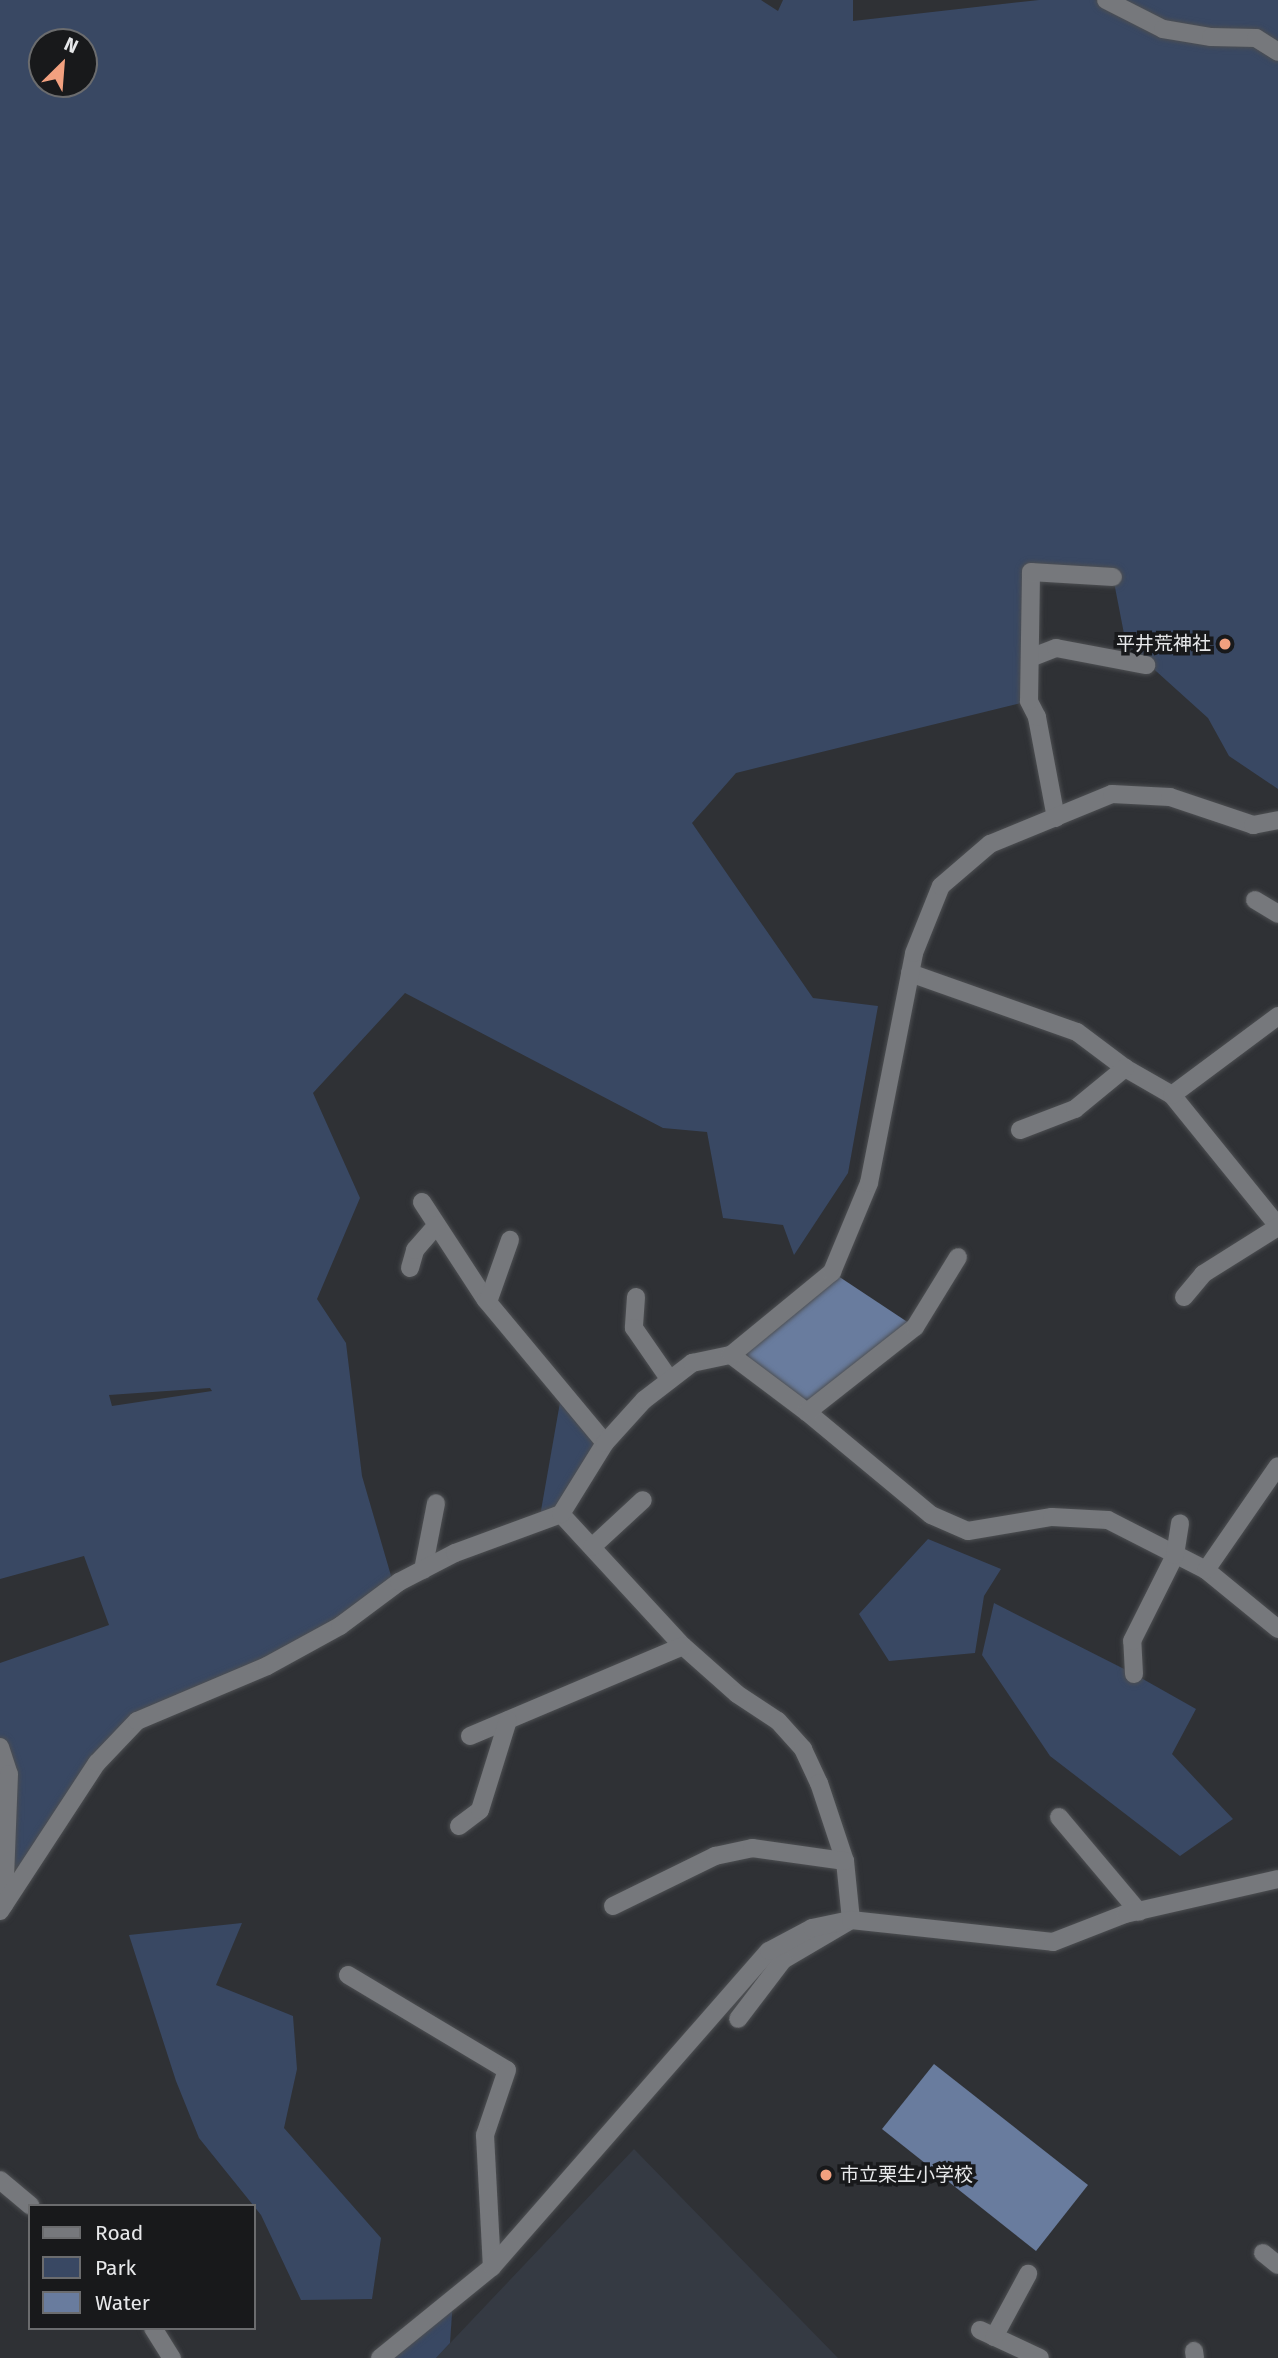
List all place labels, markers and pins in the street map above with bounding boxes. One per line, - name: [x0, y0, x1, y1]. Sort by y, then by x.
- place label: 平井荒神社: [1116, 633, 1211, 655]
- marker: 平井荒神社: [1217, 636, 1233, 652]
- place label: 市立栗生小学校: [840, 2164, 973, 2186]
- marker: 市立栗生小学校: [818, 2167, 834, 2183]

